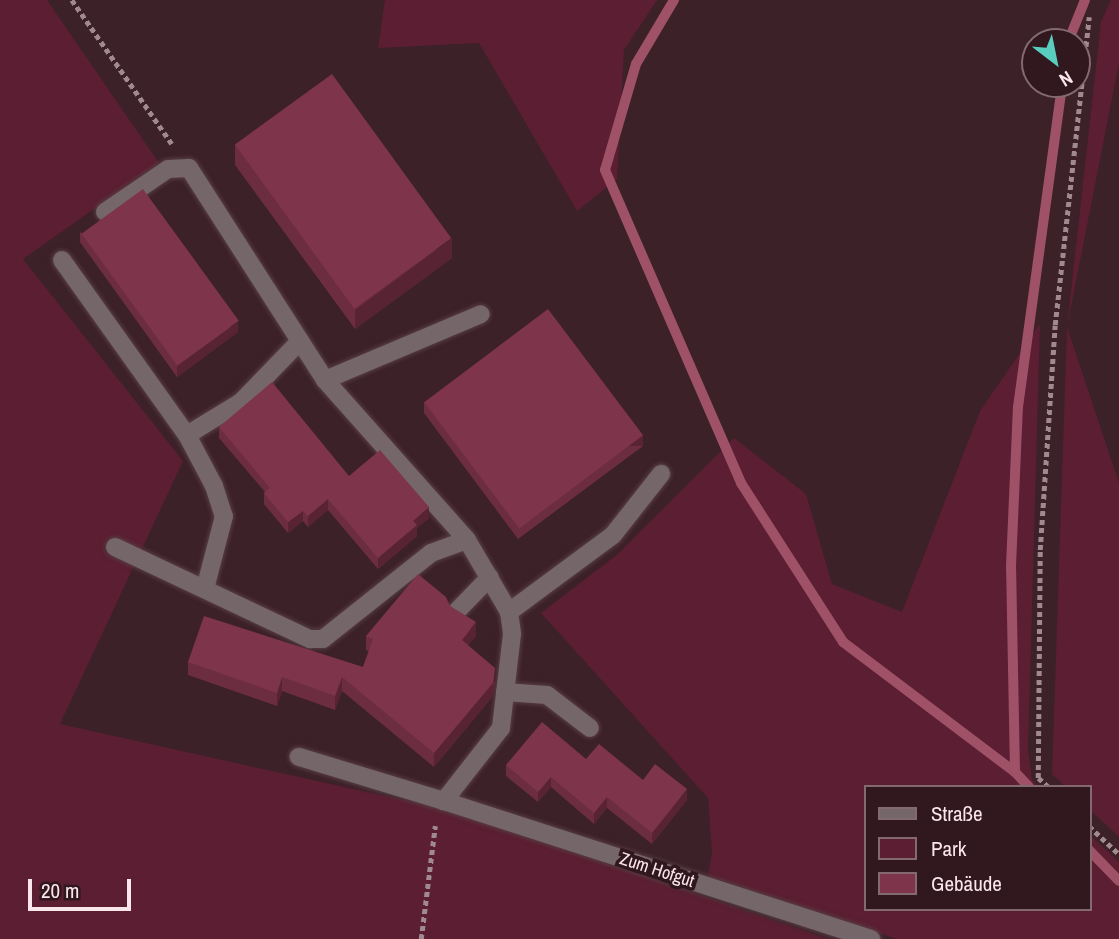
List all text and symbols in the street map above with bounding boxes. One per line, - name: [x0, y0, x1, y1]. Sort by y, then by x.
- north arrow: [1021, 28, 1091, 98]
- text: N: [1054, 65, 1078, 93]
- legend: [864, 785, 1091, 911]
- text: Straße: [931, 799, 983, 828]
- text: Park: [931, 834, 966, 863]
- street label: Zum Hofgut: [617, 848, 697, 892]
- scale bar: [32, 866, 135, 910]
- text: Gebäude: [931, 869, 1002, 898]
- text: 20 m: [41, 876, 79, 905]

